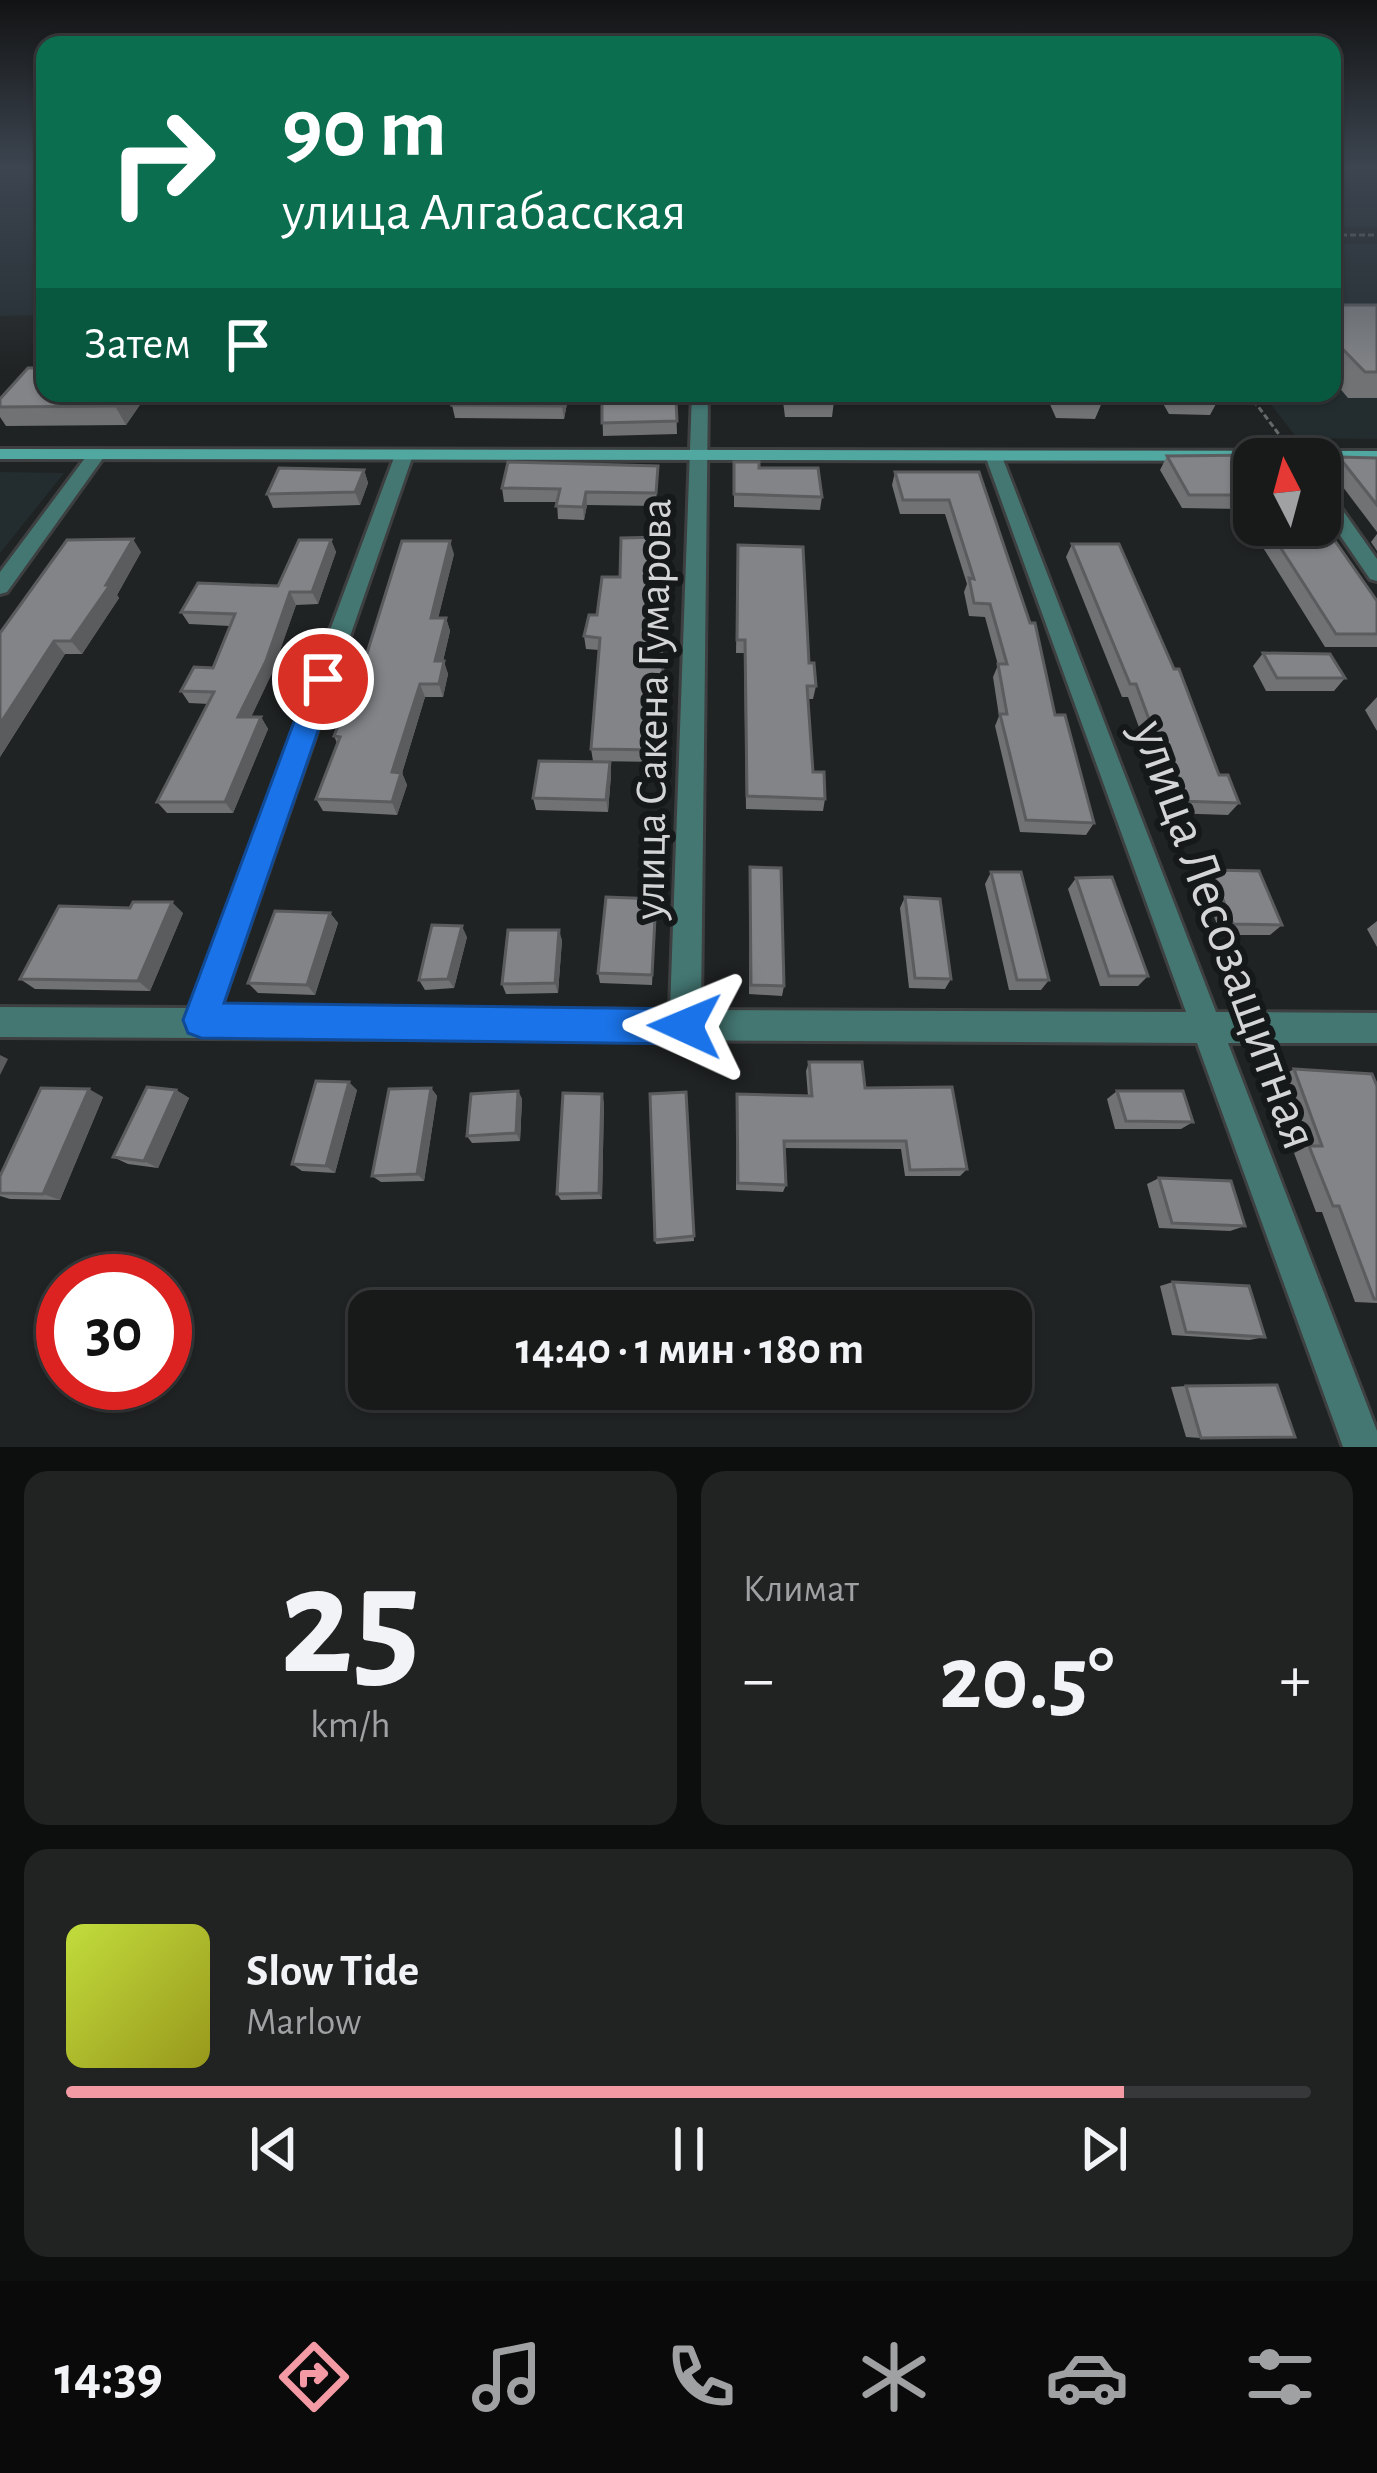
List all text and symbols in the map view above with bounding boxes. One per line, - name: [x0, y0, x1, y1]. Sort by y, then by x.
- icon: right: [84, 84, 240, 240]
- text: 90 m: [282, 88, 447, 172]
- text: улица Алгабасская: [282, 186, 686, 240]
- icon: arrive: [215, 312, 281, 378]
- text: Затем: [84, 322, 191, 367]
- north arrow: [1233, 438, 1341, 546]
- map controls: [1233, 438, 1341, 546]
- street label: улица Сакена Гумарова: [627, 498, 680, 921]
- pin: [272, 628, 374, 730]
- icon: arrive: [290, 646, 356, 712]
- street label: улица Лесозащитная: [1121, 713, 1327, 1156]
- position arrow: [622, 963, 748, 1089]
- speed limit sign: 30: [36, 1254, 192, 1410]
- text: 14:40 · 1 мин · 180 m: [516, 1327, 864, 1372]
- text: 25: [280, 1546, 421, 1702]
- text: Климат: [743, 1570, 859, 1609]
- text: 20.5°: [939, 1635, 1114, 1725]
- text: −: [743, 1647, 774, 1713]
- text: +: [1279, 1647, 1311, 1713]
- text: km/h: [310, 1706, 390, 1745]
- text: Slow Tide: [246, 1949, 419, 1994]
- text: Marlow: [246, 2003, 361, 2042]
- icon: previous: [241, 2116, 307, 2182]
- icon: pause: [656, 2116, 722, 2182]
- icon: next: [1071, 2116, 1137, 2182]
- icon: directions: [272, 2335, 356, 2419]
- icon: music: [465, 2335, 549, 2419]
- icon: phone: [659, 2335, 743, 2419]
- icon: climate: [852, 2335, 936, 2419]
- icon: car: [1045, 2335, 1129, 2419]
- icon: filters: [1238, 2335, 1322, 2419]
- text: 14:39: [55, 2350, 163, 2404]

